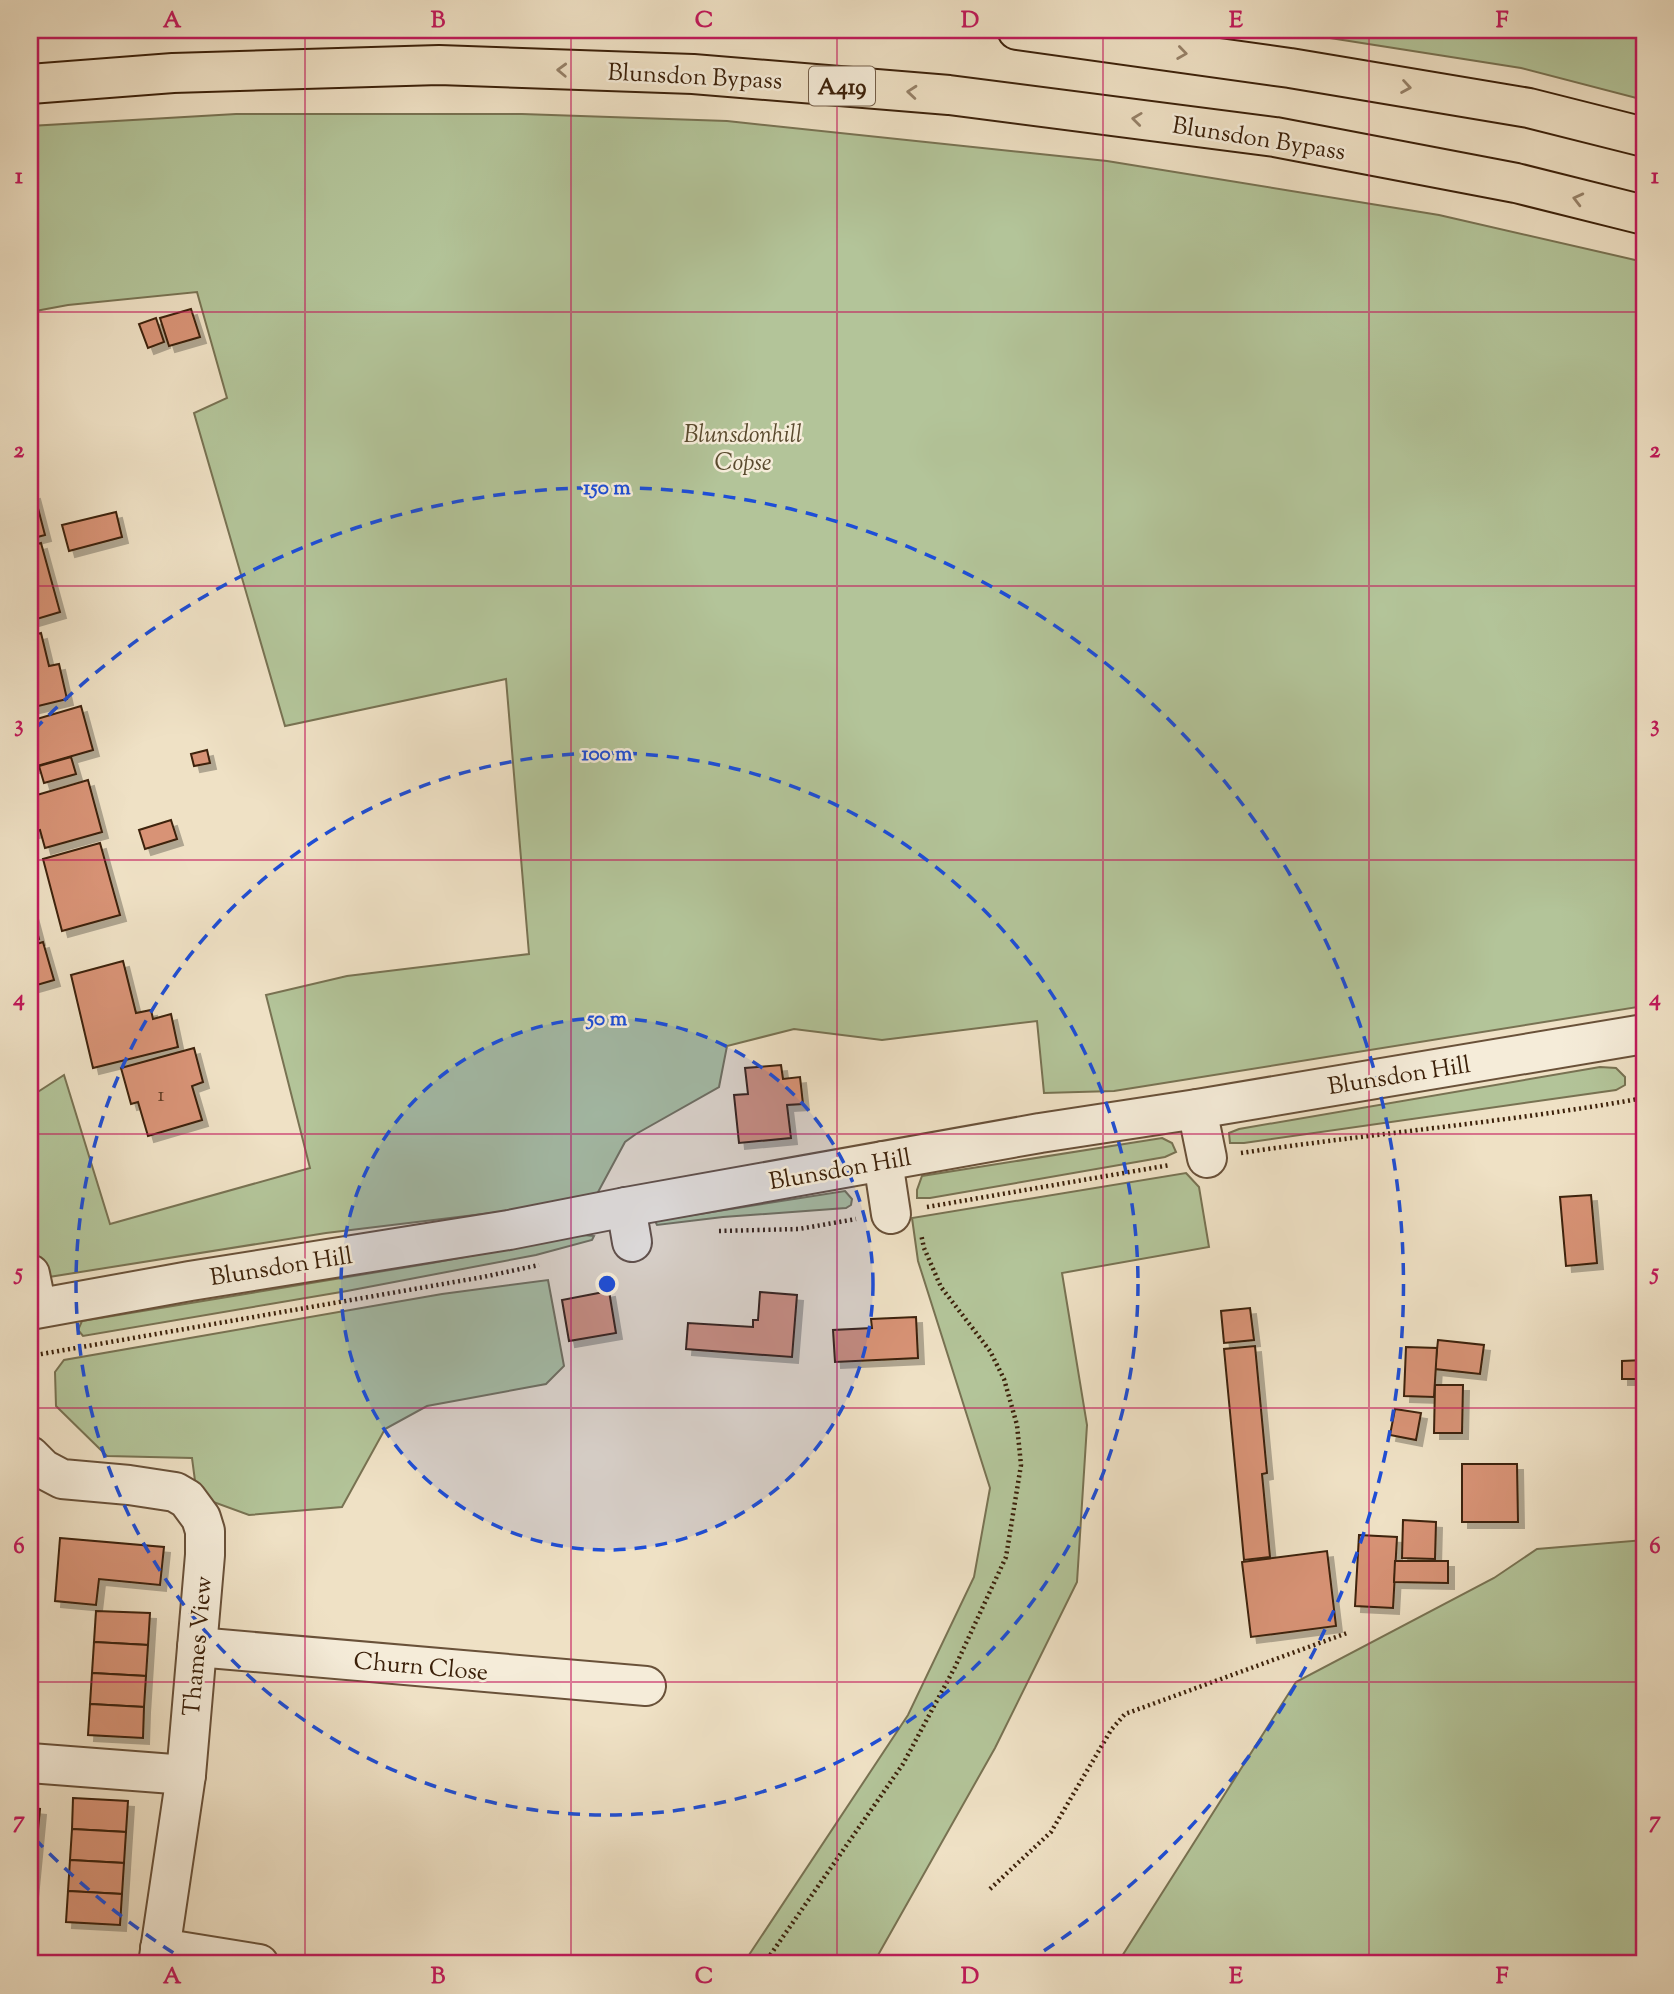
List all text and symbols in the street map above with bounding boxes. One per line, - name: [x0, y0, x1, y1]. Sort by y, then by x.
- text: A: [163, 5, 182, 38]
- text: B: [431, 5, 446, 38]
- text: C: [695, 5, 713, 38]
- text: D: [961, 5, 979, 38]
- text: E: [1229, 5, 1243, 38]
- text: F: [1496, 5, 1509, 38]
- one-way arrow: [1176, 45, 1187, 60]
- street label: Blunsdon Bypass: [607, 56, 783, 100]
- one-way arrow: [557, 62, 568, 77]
- road number: A419: [809, 66, 875, 106]
- one-way arrow: [1401, 79, 1412, 94]
- one-way arrow: [906, 85, 917, 100]
- street label: Blunsdon Bypass: [1170, 109, 1348, 170]
- one-way arrow: [1132, 112, 1143, 127]
- text: 1: [15, 161, 23, 194]
- text: 1: [1651, 161, 1659, 194]
- one-way arrow: [1572, 193, 1584, 207]
- park label: Blunsdonhill Copse: [684, 419, 802, 481]
- text: 2: [14, 435, 25, 468]
- text: 2: [1650, 435, 1661, 468]
- text: 150 m: [583, 474, 631, 504]
- text: 3: [14, 709, 24, 742]
- text: 3: [1650, 709, 1660, 742]
- text: 100 m: [582, 740, 633, 770]
- text: 4: [12, 983, 25, 1016]
- text: 4: [1648, 983, 1661, 1016]
- text: 50 m: [585, 1005, 628, 1035]
- street label: Blunsdon Hill: [1326, 1049, 1473, 1105]
- house number: 1: [157, 1081, 165, 1111]
- street label: Blunsdon Hill: [767, 1142, 914, 1200]
- street label: Blunsdon Hill: [208, 1240, 355, 1296]
- text: 5: [13, 1257, 23, 1290]
- text: 5: [1649, 1257, 1659, 1290]
- centre of rings: [595, 1272, 619, 1296]
- text: 6: [13, 1531, 25, 1564]
- text: 6: [1649, 1531, 1661, 1564]
- street label: Thames View: [176, 1575, 222, 1718]
- street label: Churn Close: [352, 1645, 490, 1691]
- text: 7: [13, 1805, 25, 1838]
- text: 7: [1649, 1805, 1661, 1838]
- text: A: [163, 1961, 182, 1994]
- text: B: [431, 1961, 446, 1994]
- text: C: [695, 1961, 713, 1994]
- text: D: [961, 1961, 979, 1994]
- text: E: [1229, 1961, 1243, 1994]
- text: F: [1496, 1961, 1509, 1994]

